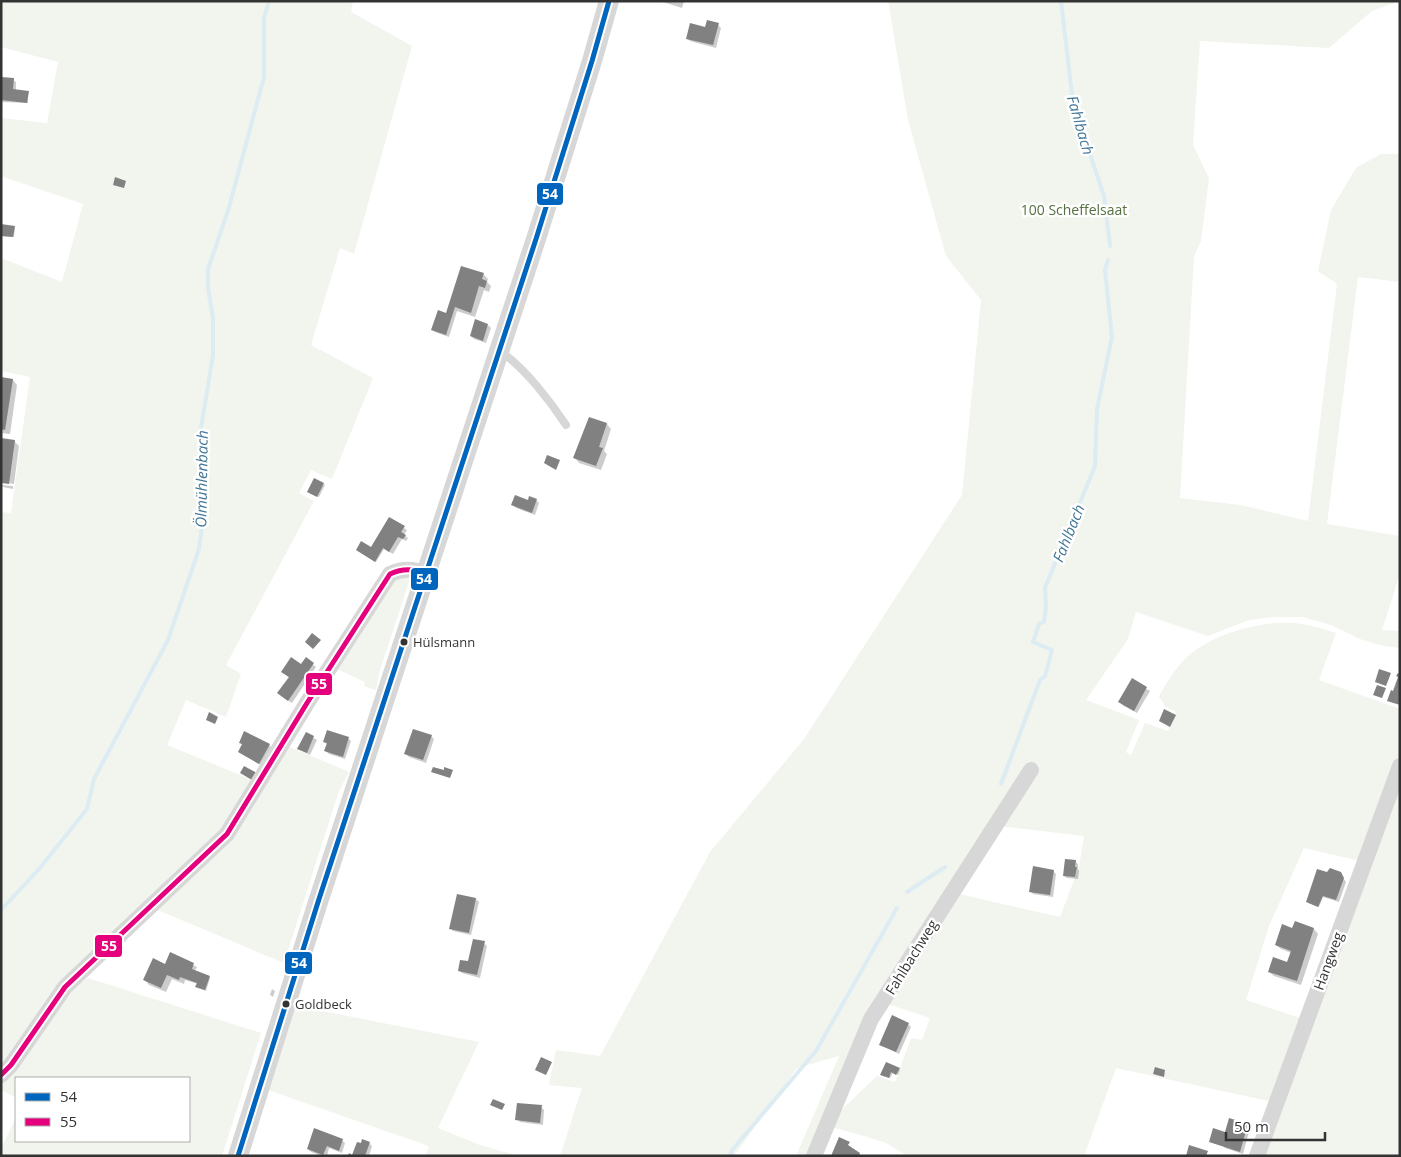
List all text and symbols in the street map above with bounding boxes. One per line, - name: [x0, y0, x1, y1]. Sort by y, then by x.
- water label: Fahlbach: [1063, 93, 1099, 157]
- line badge: 54: [536, 182, 564, 206]
- text: 54: [542, 184, 558, 203]
- park label: 100 Scheffelsaat: [1021, 200, 1127, 219]
- water label: Ölmühlenbach: [190, 430, 212, 528]
- water label: Fahlbach: [1047, 501, 1089, 565]
- line badge: 54: [410, 567, 439, 591]
- text: 54: [416, 569, 432, 588]
- place label: Hülsmann: [413, 633, 475, 651]
- marker: Hülsmann: [399, 637, 409, 647]
- line badge: 55: [305, 672, 333, 696]
- text: 55: [311, 674, 327, 693]
- street label: Fahlbachweg: [880, 916, 942, 998]
- street label: Hangweg: [1309, 929, 1347, 993]
- line badge: 55: [94, 934, 123, 958]
- text: 55: [101, 936, 117, 955]
- line badge: 54: [284, 951, 313, 975]
- text: 54: [291, 953, 307, 972]
- place label: Goldbeck: [295, 995, 352, 1013]
- marker: Goldbeck: [281, 999, 291, 1009]
- legend: [15, 1077, 190, 1142]
- text: 54: [60, 1086, 78, 1106]
- scale bar: [1226, 1110, 1325, 1142]
- text: 55: [60, 1111, 77, 1131]
- text: 50 m: [1234, 1116, 1269, 1136]

